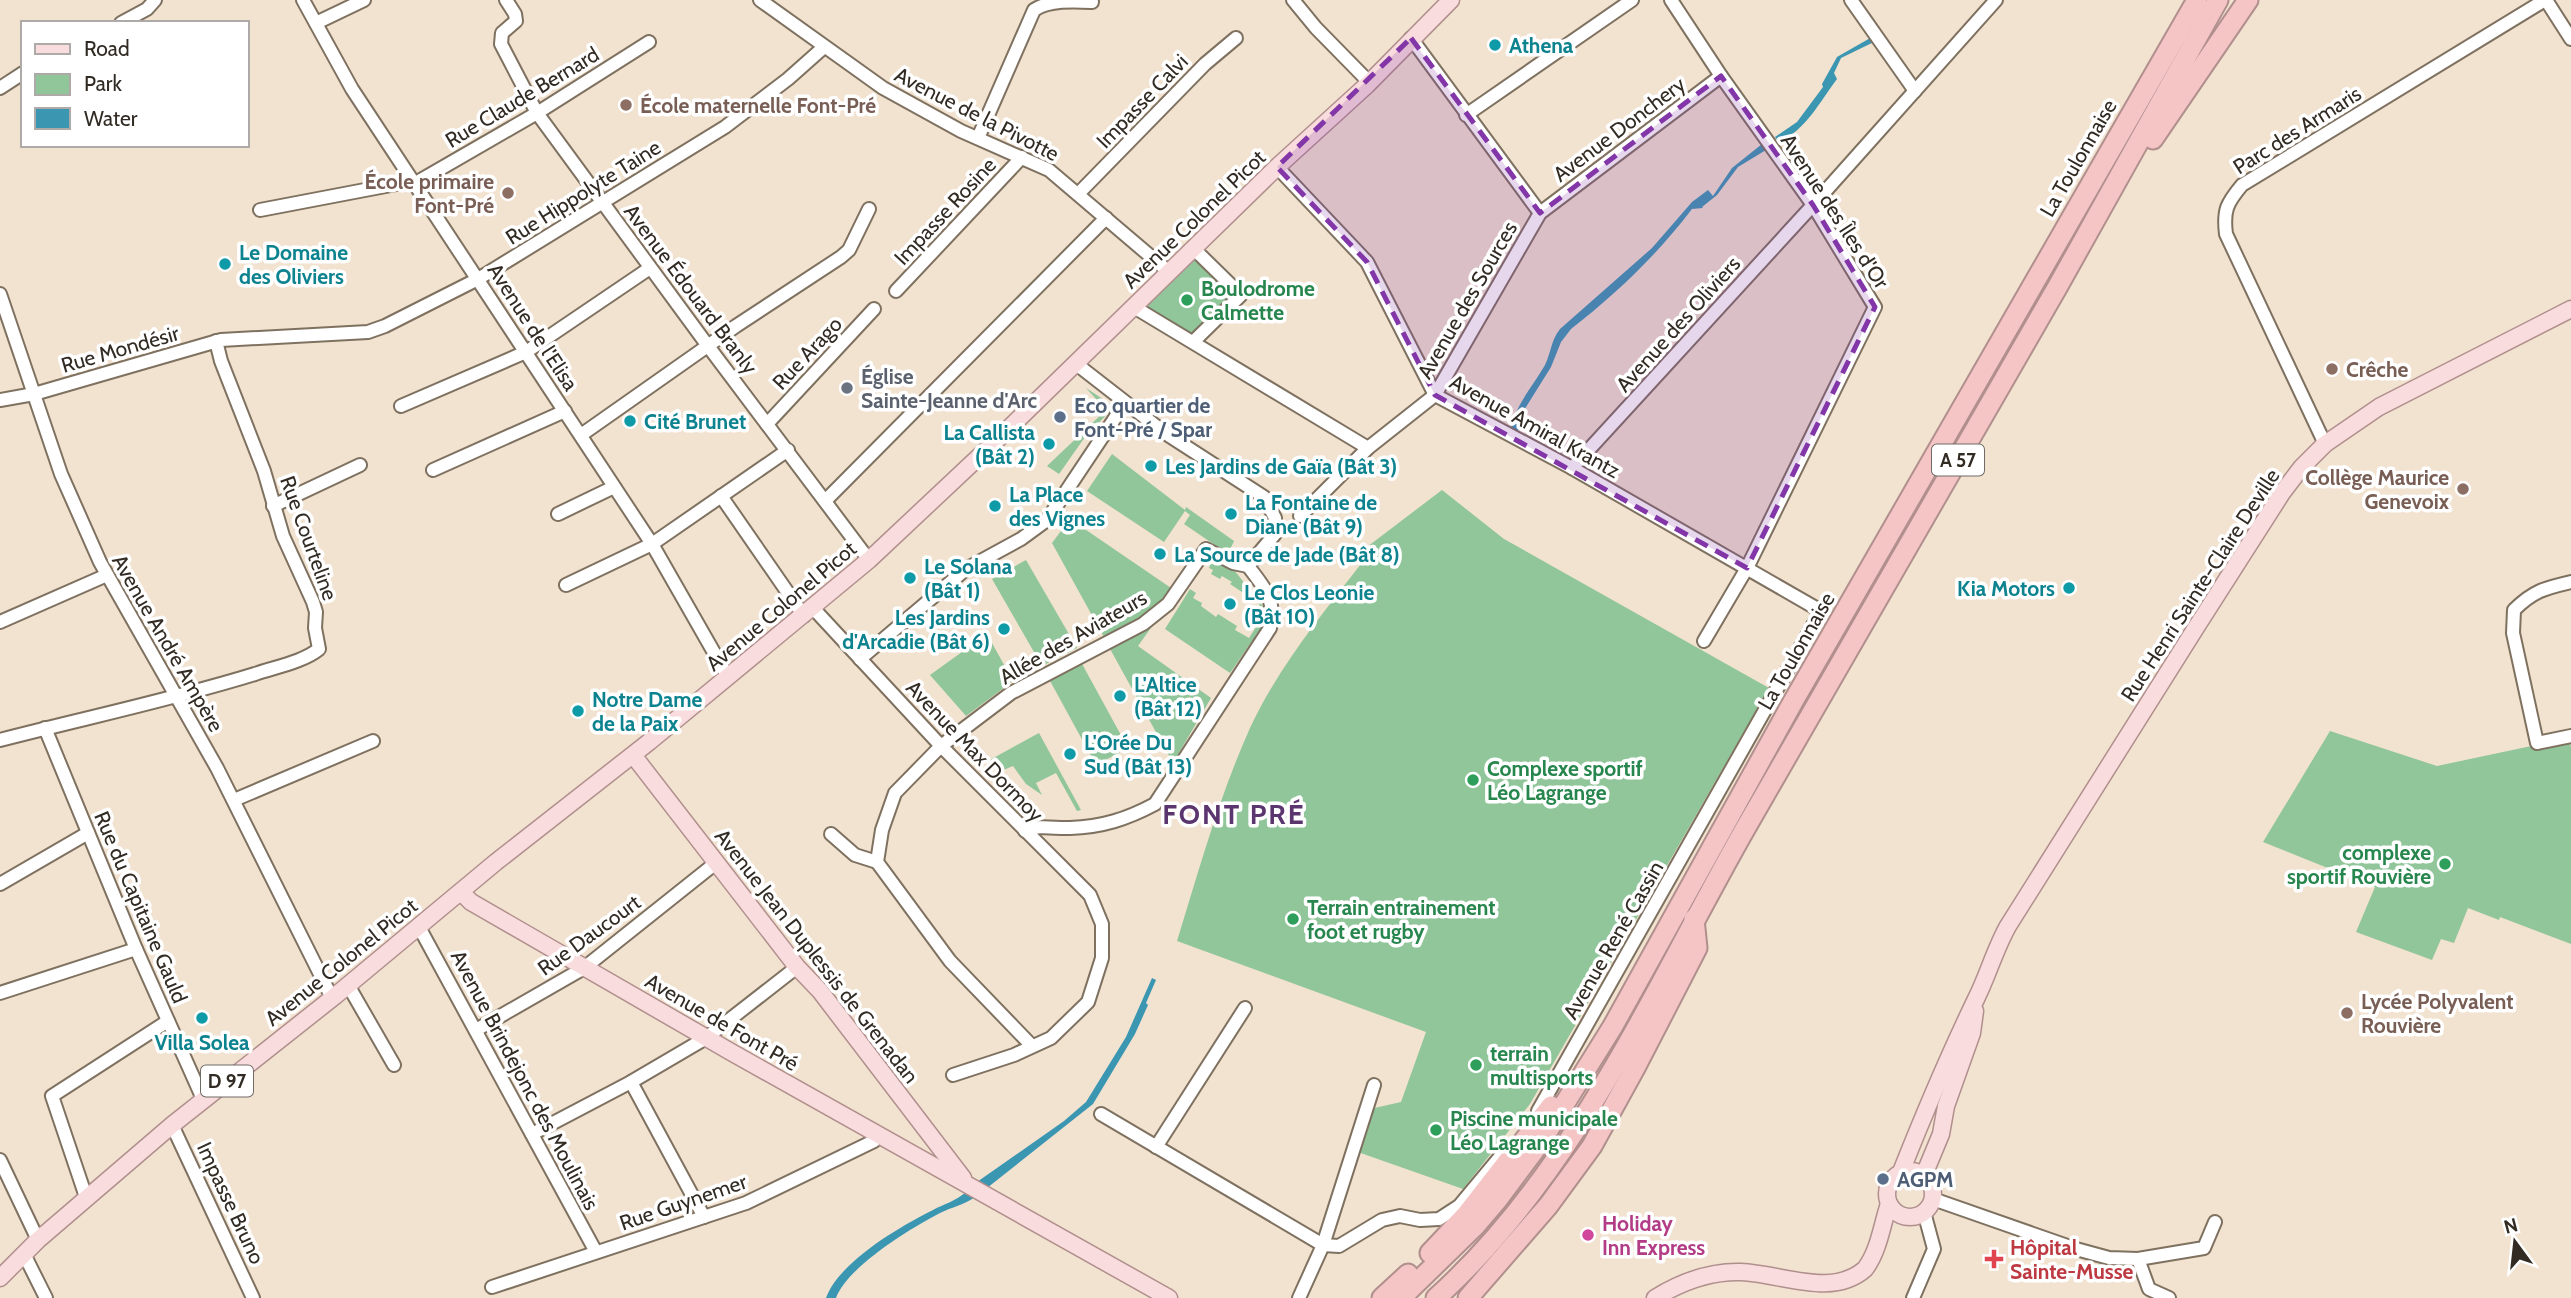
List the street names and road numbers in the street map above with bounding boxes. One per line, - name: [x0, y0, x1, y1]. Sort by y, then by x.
- street label: Rue Claude Bernard: [441, 41, 603, 153]
- street label: Impasse Calvi: [1091, 49, 1193, 153]
- street label: Avenue de la Pivotte: [891, 62, 1063, 166]
- street label: Avenue Donchery: [1548, 71, 1690, 187]
- street label: Parc des Armaris: [2228, 81, 2366, 179]
- street label: La Toulonnaise: [2034, 95, 2122, 221]
- street label: Avenue des Îles d'Or: [1776, 129, 1894, 293]
- street label: Rue Hippolyte Taine: [501, 134, 665, 250]
- street label: Avenue Colonel Picot: [1118, 145, 1270, 293]
- street label: Impasse Rosine: [889, 152, 1001, 270]
- street label: Avenue Édouard Branly: [619, 199, 763, 379]
- street label: Avenue des Sources: [1412, 217, 1522, 383]
- street label: Avenue des Oliviers: [1611, 251, 1746, 397]
- street label: Avenue de l'Elisa: [483, 259, 583, 395]
- street label: Rue Arago: [767, 311, 847, 395]
- street label: Rue Mondésir: [58, 320, 182, 378]
- street label: Avenue Amiral Krantz: [1446, 369, 1624, 483]
- road number: A 57: [1932, 444, 1984, 475]
- street label: Rue Henri Sainte-Claire Deville: [2115, 464, 2285, 706]
- street label: Rue Courteline: [275, 472, 343, 604]
- street label: Avenue Colonel Picot: [701, 536, 861, 676]
- street label: Avenue André Ampère: [107, 550, 229, 736]
- street label: Allée des Aviateurs: [995, 585, 1151, 689]
- street label: La Toulonnaise: [1752, 588, 1840, 714]
- street label: Avenue Max Dormoy: [901, 675, 1049, 827]
- street label: Rue du Capitaine Gauld: [89, 807, 193, 1007]
- street label: Avenue Jean Duplessis de Grenadan: [710, 824, 924, 1088]
- street label: Avenue René Cassin: [1558, 857, 1668, 1023]
- street label: Rue Daucourt: [533, 889, 645, 981]
- street label: Avenue Colonel Picot: [260, 893, 422, 1031]
- street label: Avenue Brindejonc des Moulinais: [445, 946, 604, 1215]
- street label: Avenue de Font Pré: [641, 968, 803, 1076]
- road number: D 97: [201, 1065, 253, 1096]
- street label: Impasse Bruno: [192, 1138, 270, 1268]
- street label: Rue Guynemer: [616, 1168, 750, 1235]

